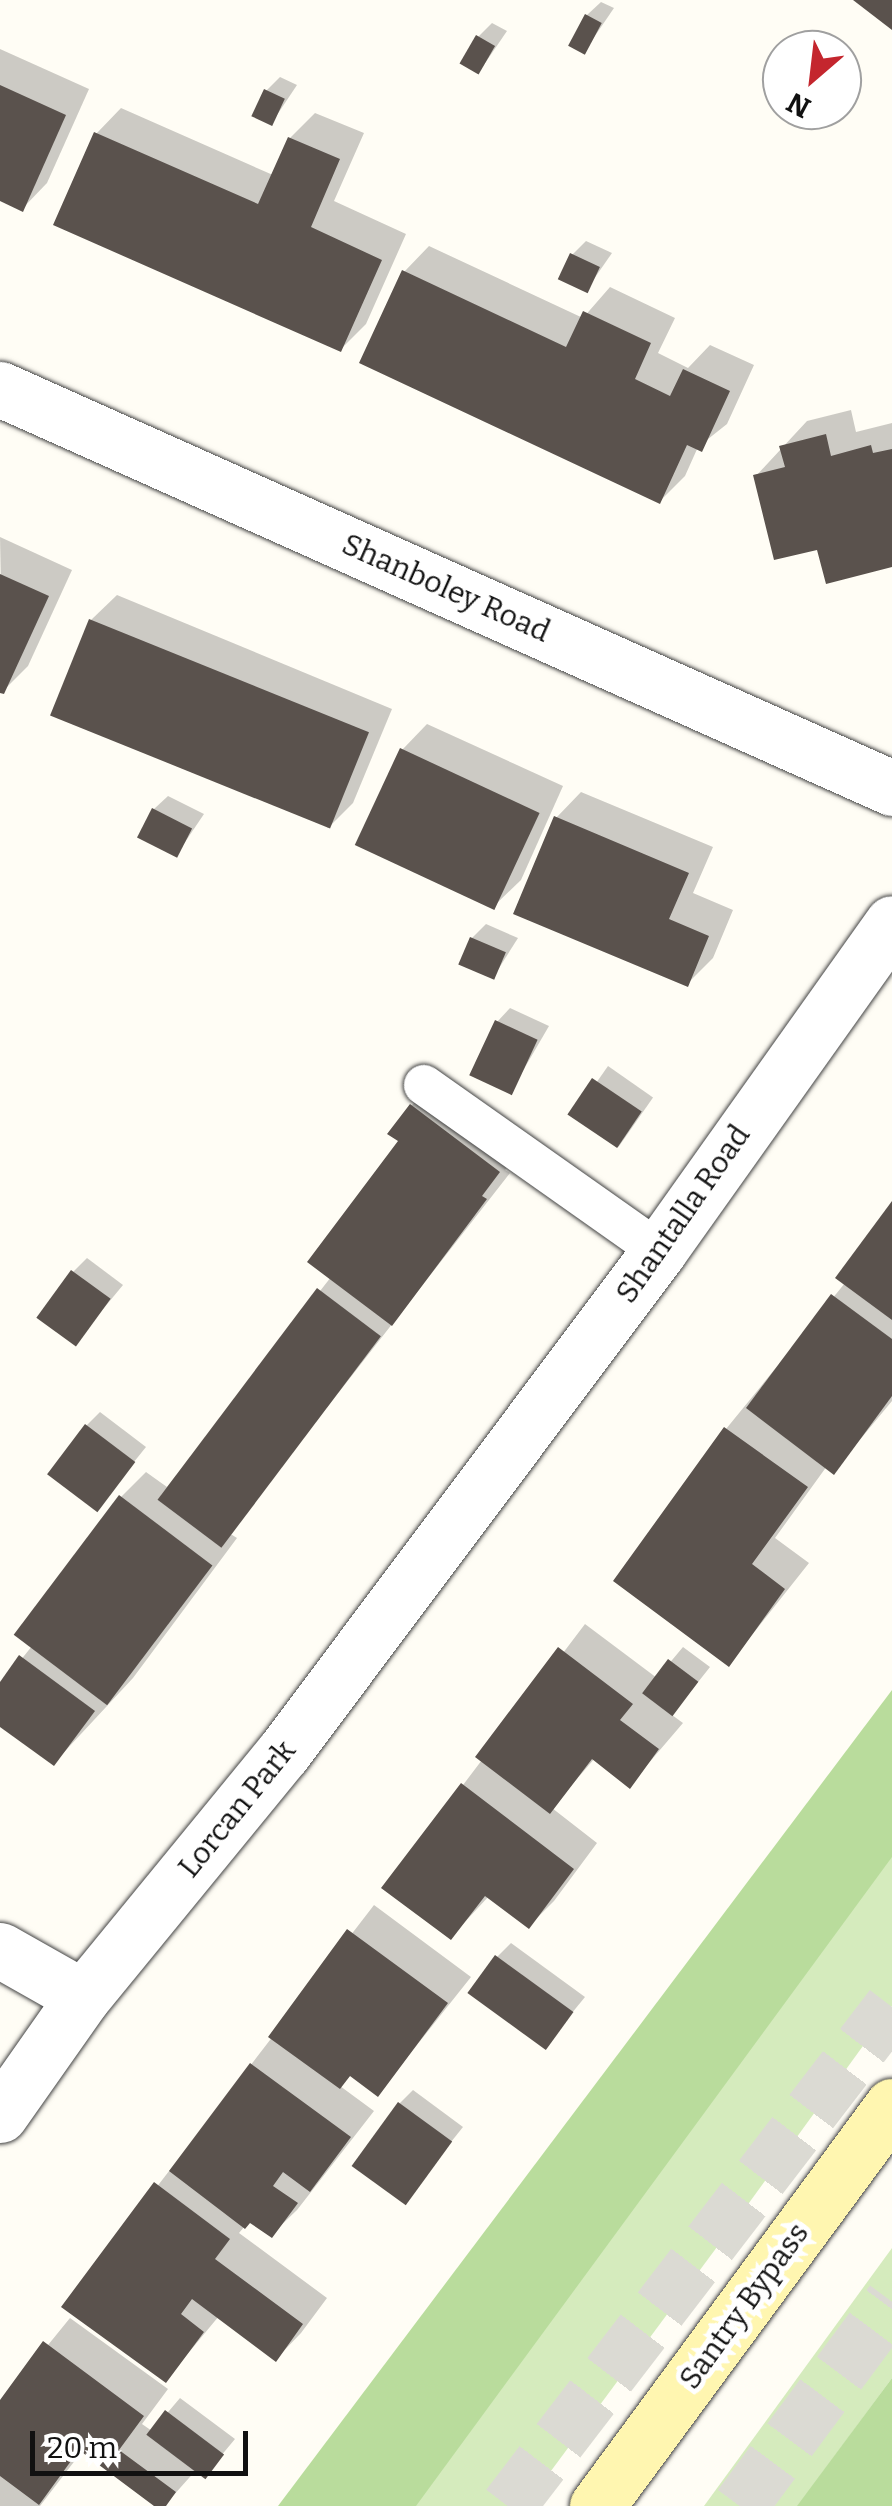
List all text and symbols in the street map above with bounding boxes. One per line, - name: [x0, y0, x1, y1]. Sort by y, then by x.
- north arrow: [762, 30, 862, 130]
- text: N: [781, 86, 816, 125]
- street label: Shanboley Road: [337, 526, 555, 650]
- street label: Shantalla Road: [608, 1118, 758, 1310]
- street label: Lorcan Park: [171, 1733, 303, 1885]
- street label: Santry Bypass: [672, 2216, 816, 2396]
- scale bar: [35, 2411, 252, 2473]
- text: 20 m: [47, 2430, 117, 2466]

